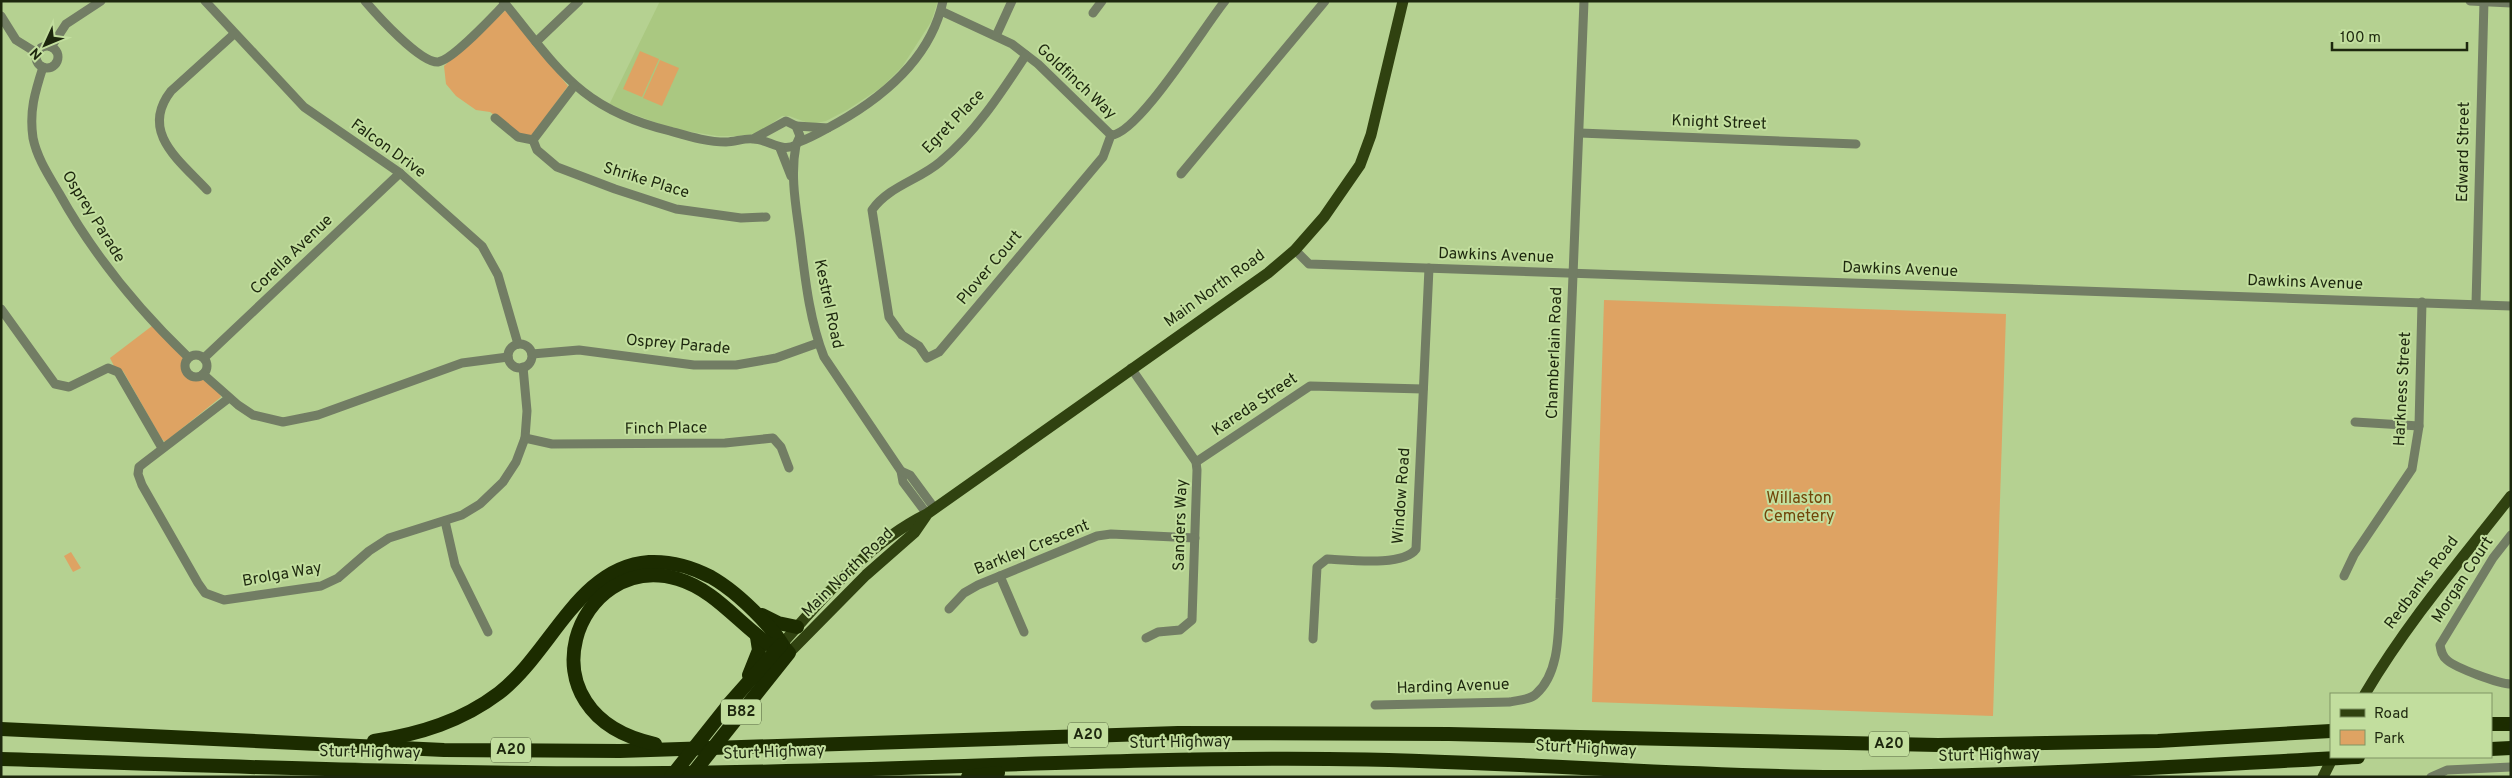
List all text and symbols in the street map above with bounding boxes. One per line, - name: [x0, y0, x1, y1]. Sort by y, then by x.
- north arrow: [20, 20, 70, 70]
- scale bar: [2332, 20, 2467, 52]
- text: 100 m: [2340, 29, 2381, 48]
- street label: Goldfinch Way: [1032, 40, 1120, 124]
- text: N: [27, 43, 46, 63]
- street label: Egret Place: [918, 86, 990, 158]
- street label: Edward Street: [2453, 102, 2475, 202]
- street label: Knight Street: [1671, 111, 1767, 135]
- street label: Falcon Drive: [347, 115, 429, 183]
- street label: Shrike Place: [600, 158, 692, 204]
- street label: Osprey Parade: [57, 167, 129, 267]
- street label: Corella Avenue: [247, 211, 337, 299]
- street label: Plover Court: [953, 227, 1027, 309]
- street label: Dawkins Avenue: [1438, 244, 1554, 268]
- street label: Main North Road: [1161, 246, 1269, 332]
- street label: Kestrel Road: [809, 258, 847, 350]
- street label: Dawkins Avenue: [1842, 258, 1958, 282]
- street label: Dawkins Avenue: [2247, 271, 2363, 295]
- street label: Chamberlain Road: [1543, 287, 1567, 419]
- street label: Osprey Parade: [625, 330, 731, 360]
- street label: Harkness Street: [2390, 331, 2416, 447]
- street label: Kareda Street: [1208, 369, 1302, 441]
- street label: Finch Place: [624, 418, 708, 440]
- street label: Window Road: [1389, 447, 1415, 545]
- street label: Sanders Way: [1169, 479, 1193, 571]
- park label: Willaston Cemetery: [1764, 489, 1834, 527]
- street label: Barkley Crescent: [972, 516, 1092, 580]
- street label: Main North Road: [798, 524, 898, 622]
- street label: Redbanks Road: [2380, 532, 2464, 634]
- street label: Morgan Court: [2428, 533, 2498, 627]
- street label: Brolga Way: [241, 558, 323, 592]
- street label: Harding Avenue: [1396, 675, 1510, 699]
- legend: [2330, 693, 2492, 758]
- road number: B82: [721, 700, 761, 724]
- text: Road: [2374, 705, 2409, 724]
- road number: A20: [1068, 722, 1108, 748]
- text: Park: [2374, 730, 2405, 749]
- street label: Sturt Highway: [1129, 732, 1231, 754]
- road number: A20: [1869, 732, 1909, 756]
- street label: Sturt Highway: [1535, 736, 1637, 762]
- road number: A20: [491, 738, 531, 762]
- street label: Sturt Highway: [723, 741, 825, 765]
- street label: Sturt Highway: [319, 742, 421, 764]
- street label: Sturt Highway: [1938, 745, 2040, 767]

